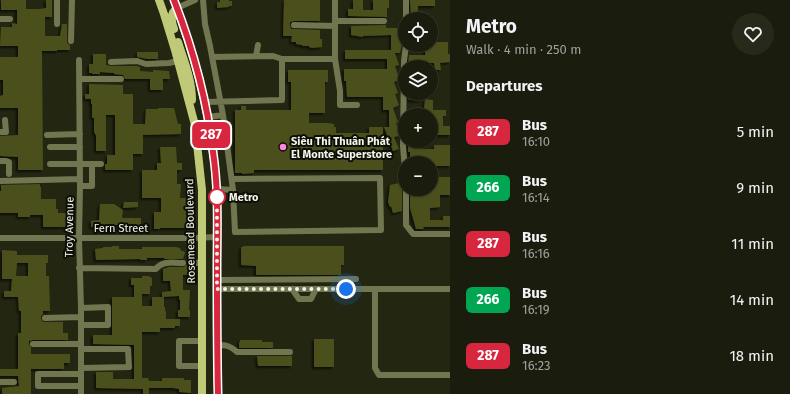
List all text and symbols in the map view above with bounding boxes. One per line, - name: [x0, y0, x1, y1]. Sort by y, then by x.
- map controls: [398, 12, 438, 196]
- button: locate: [398, 12, 438, 52]
- button: heart: [732, 13, 774, 55]
- text: Metro: [466, 15, 517, 38]
- text: Walk · 4 min · 250 m: [466, 42, 581, 57]
- button: layers: [398, 60, 438, 100]
- text: Departures: [466, 77, 543, 95]
- button: +: [398, 108, 438, 148]
- text: Bus: [522, 116, 547, 134]
- line badge: 287: [188, 122, 234, 148]
- text: 287: [477, 123, 499, 140]
- text: 5 min: [737, 123, 774, 141]
- text: 287: [200, 126, 222, 143]
- text: 16:10: [522, 134, 550, 149]
- place label: Siêu Thi Thuân Phát El Monte Superstore: [291, 135, 392, 161]
- marker: Siêu Thi Thuân Phát El Monte Superstore: [278, 142, 288, 152]
- button: −: [398, 156, 438, 196]
- text: Bus: [522, 172, 547, 190]
- street label: Rosemead Boulevard: [183, 178, 198, 284]
- text: 266: [476, 179, 500, 196]
- text: 9 min: [736, 179, 774, 197]
- marker: Metro: [208, 188, 226, 206]
- text: 16:14: [522, 190, 550, 205]
- place label: Metro: [229, 191, 259, 204]
- street label: Troy Avenue: [62, 197, 77, 257]
- street label: Fern Street: [94, 222, 148, 235]
- text: Bus: [522, 228, 547, 246]
- text: 287: [477, 235, 499, 252]
- text: 11 min: [731, 235, 774, 253]
- text: 16:16: [522, 246, 550, 261]
- your location: [336, 279, 356, 299]
- text: Bus: [522, 284, 547, 302]
- text: 266: [476, 291, 500, 308]
- text: 14 min: [730, 291, 774, 309]
- text: 16:19: [522, 302, 550, 317]
- text: Bus: [522, 340, 547, 358]
- text: 287: [477, 347, 499, 364]
- text: 18 min: [729, 347, 774, 365]
- text: 16:23: [522, 358, 551, 373]

